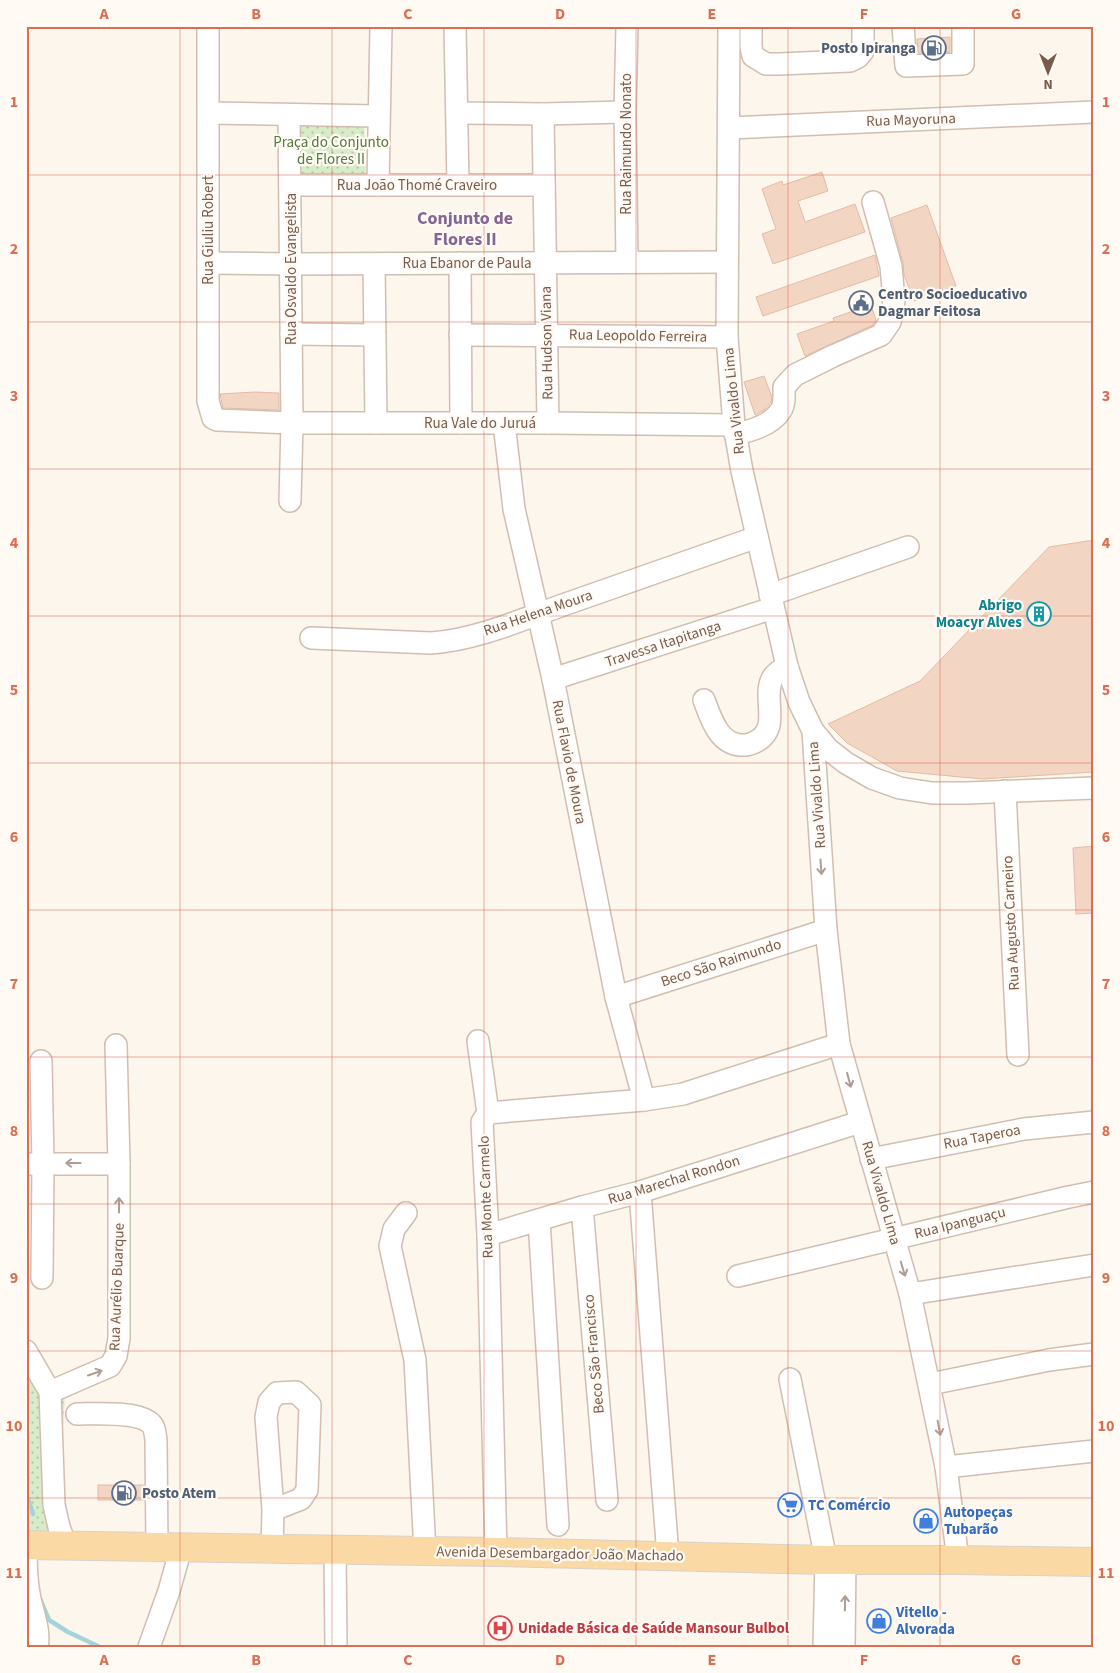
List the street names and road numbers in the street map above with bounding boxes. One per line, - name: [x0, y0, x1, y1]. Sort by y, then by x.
- street label: Rua Raimundo Nonato: [616, 73, 637, 215]
- street label: Rua Mayoruna: [866, 108, 956, 132]
- street label: Rua Giuliu Robert: [198, 175, 219, 285]
- street label: Rua João Thomé Craveiro: [337, 175, 497, 196]
- street label: Rua Osvaldo Evangelista: [281, 193, 302, 345]
- street label: Rua Ebanor de Paula: [402, 253, 532, 274]
- street label: Rua Hudson Viana: [536, 286, 558, 400]
- street label: Rua Leopoldo Ferreira: [569, 324, 707, 348]
- street label: Rua Vivaldo Lima: [718, 347, 750, 455]
- street label: Rua Vale do Juruá: [424, 413, 536, 434]
- street label: Rua Helena Moura: [481, 584, 595, 642]
- street label: Travessa Itapitanga: [602, 615, 724, 673]
- street label: Rua Flavio de Moura: [547, 698, 591, 826]
- street label: Rua Vivaldo Lima: [803, 741, 831, 849]
- street label: Rua Augusto Carneiro: [997, 855, 1025, 991]
- street label: Beco São Raimundo: [658, 934, 784, 992]
- street label: Rua Taperoa: [942, 1119, 1022, 1155]
- street label: Rua Monte Carmelo: [473, 1135, 499, 1259]
- street label: Rua Vivaldo Lima: [856, 1139, 906, 1247]
- street label: Rua Marechal Rondon: [605, 1150, 743, 1210]
- street label: Rua Ipanguaçu: [912, 1202, 1008, 1244]
- street label: Rua Aurélio Buarque: [104, 1223, 130, 1351]
- street label: Beco São Francisco: [578, 1293, 610, 1415]
- street label: Avenida Desembargador João Machado: [436, 1541, 684, 1567]

